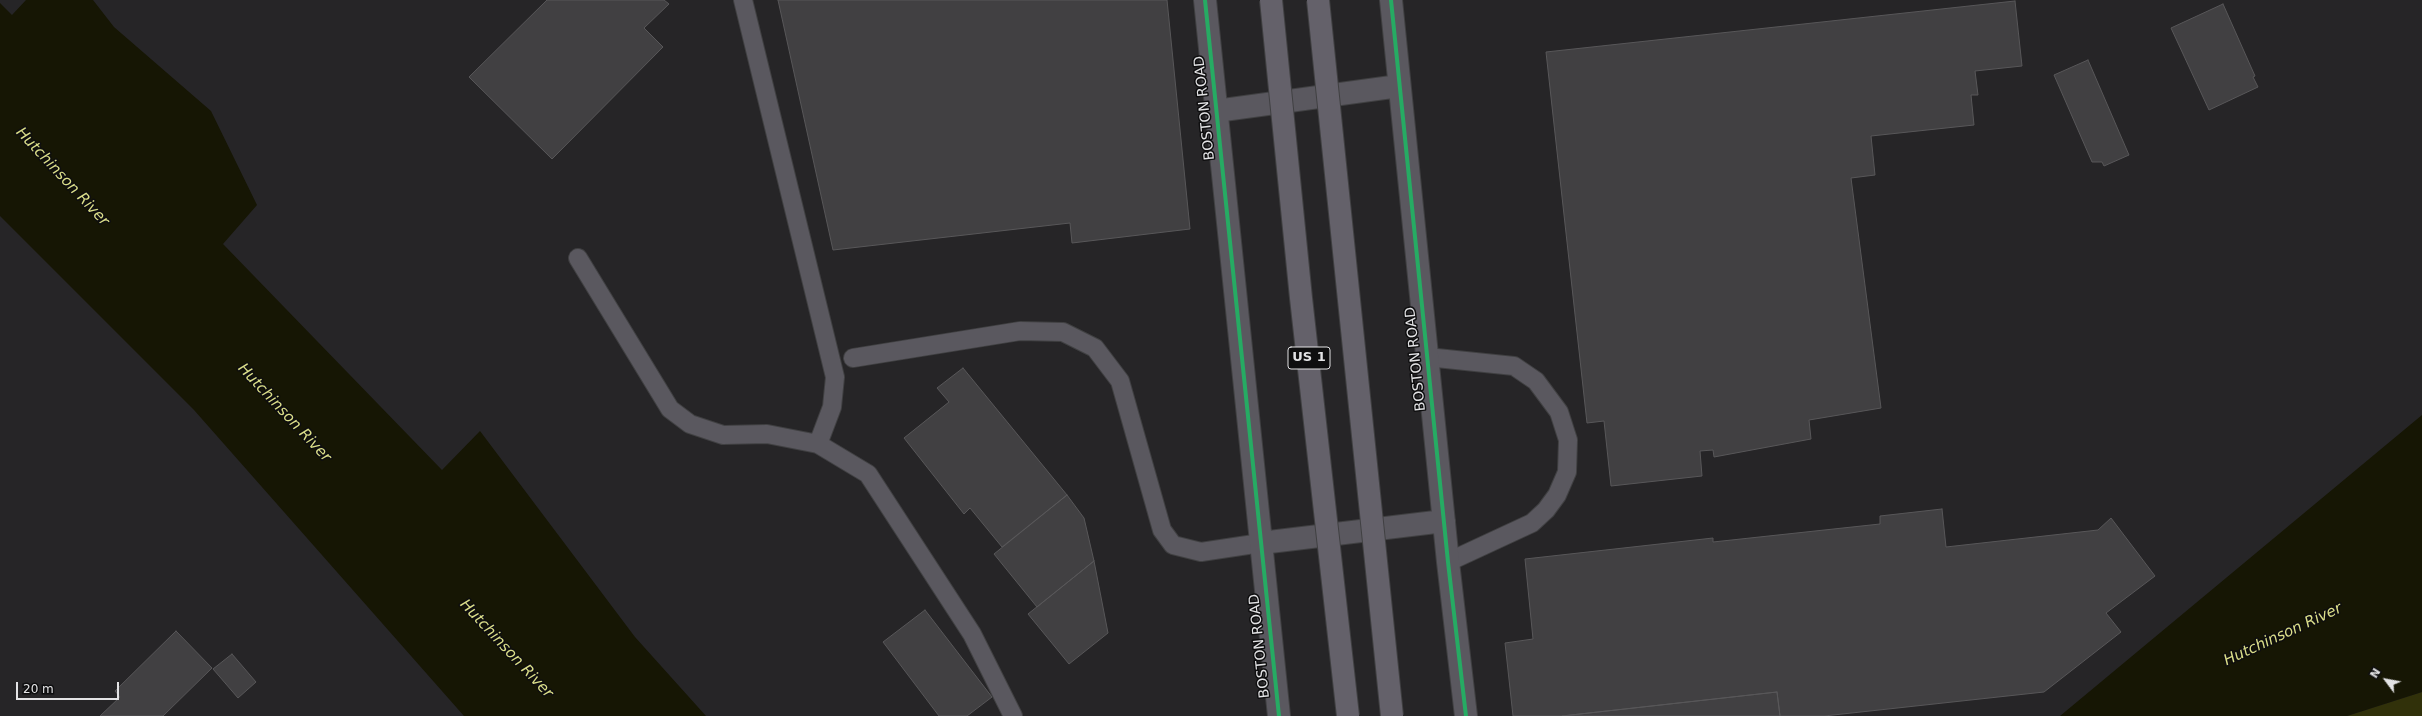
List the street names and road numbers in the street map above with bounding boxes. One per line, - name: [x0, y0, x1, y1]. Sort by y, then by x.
- street label: BOSTON ROAD: [1191, 55, 1219, 161]
- street label: BOSTON ROAD: [1402, 306, 1430, 412]
- road number: US 1: [1288, 347, 1330, 369]
- street label: BOSTON ROAD: [1246, 593, 1274, 699]

